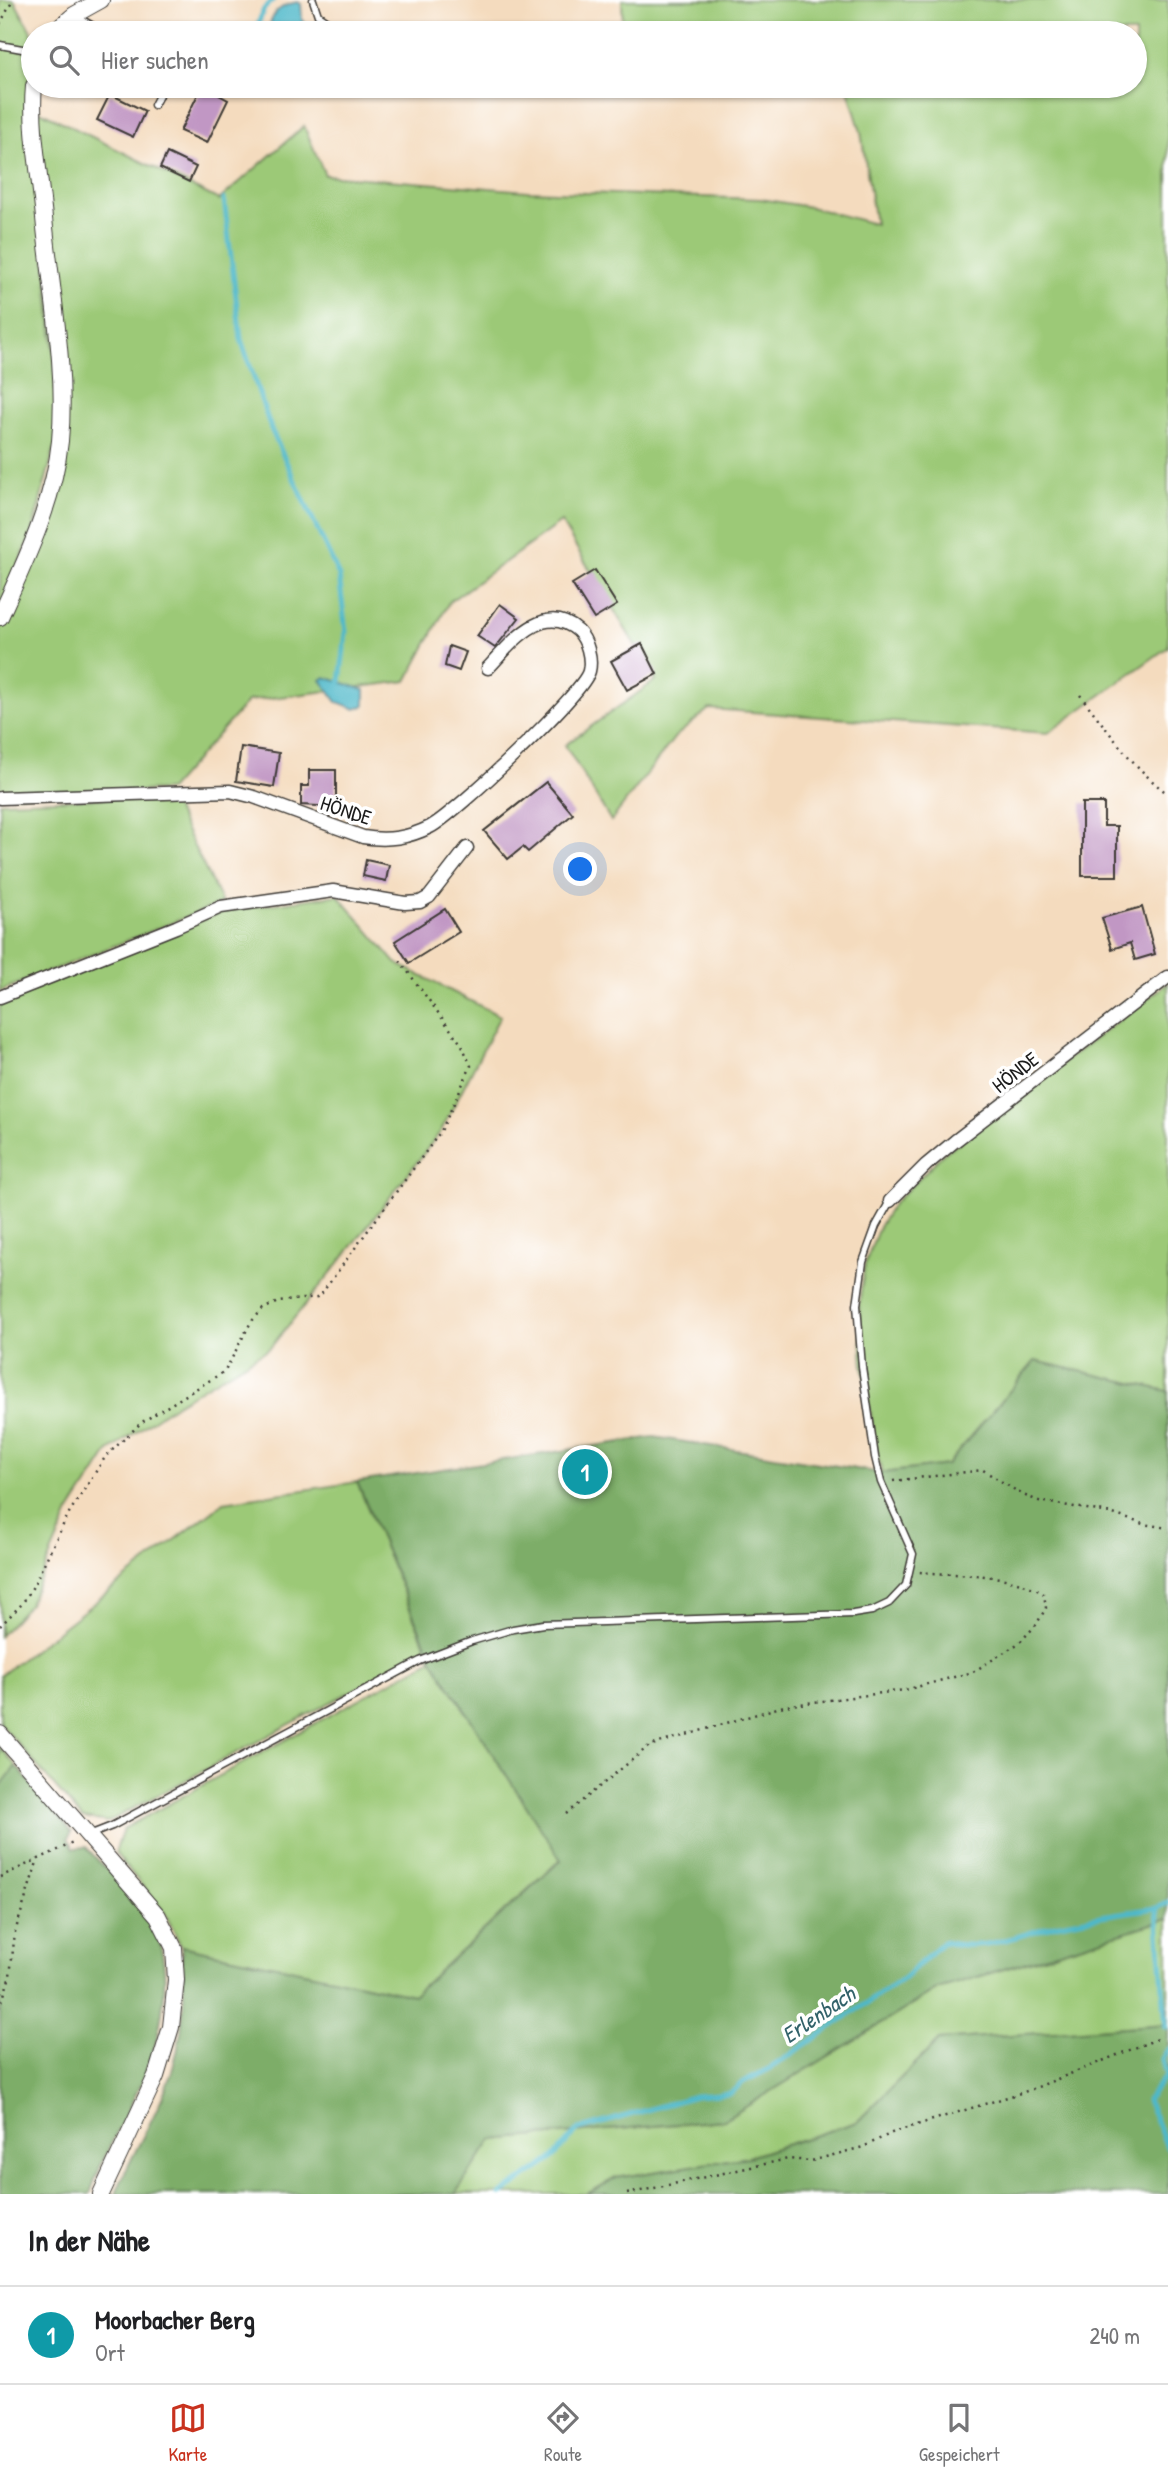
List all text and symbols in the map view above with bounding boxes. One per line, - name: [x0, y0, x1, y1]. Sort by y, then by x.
- search box: [21, 21, 1147, 98]
- icon: search: [45, 41, 83, 79]
- text: Hier suchen: [101, 42, 209, 77]
- street label: HÖNDE: [317, 788, 375, 832]
- your location: [563, 852, 597, 886]
- street label: HÖNDE: [986, 1045, 1044, 1099]
- pin: 1: [562, 1446, 608, 1498]
- water label: Erlenbach: [775, 1978, 862, 2050]
- text: In der Nähe: [28, 2220, 150, 2260]
- text: Moorbacher Berg: [95, 2302, 255, 2337]
- text: 1: [47, 2320, 55, 2351]
- text: 240 m: [1089, 2320, 1140, 2351]
- text: Ort: [95, 2337, 125, 2368]
- tab: Karte: [168, 2399, 207, 2467]
- tab: Route: [544, 2399, 582, 2467]
- tab: Gespeichert: [919, 2399, 1000, 2467]

